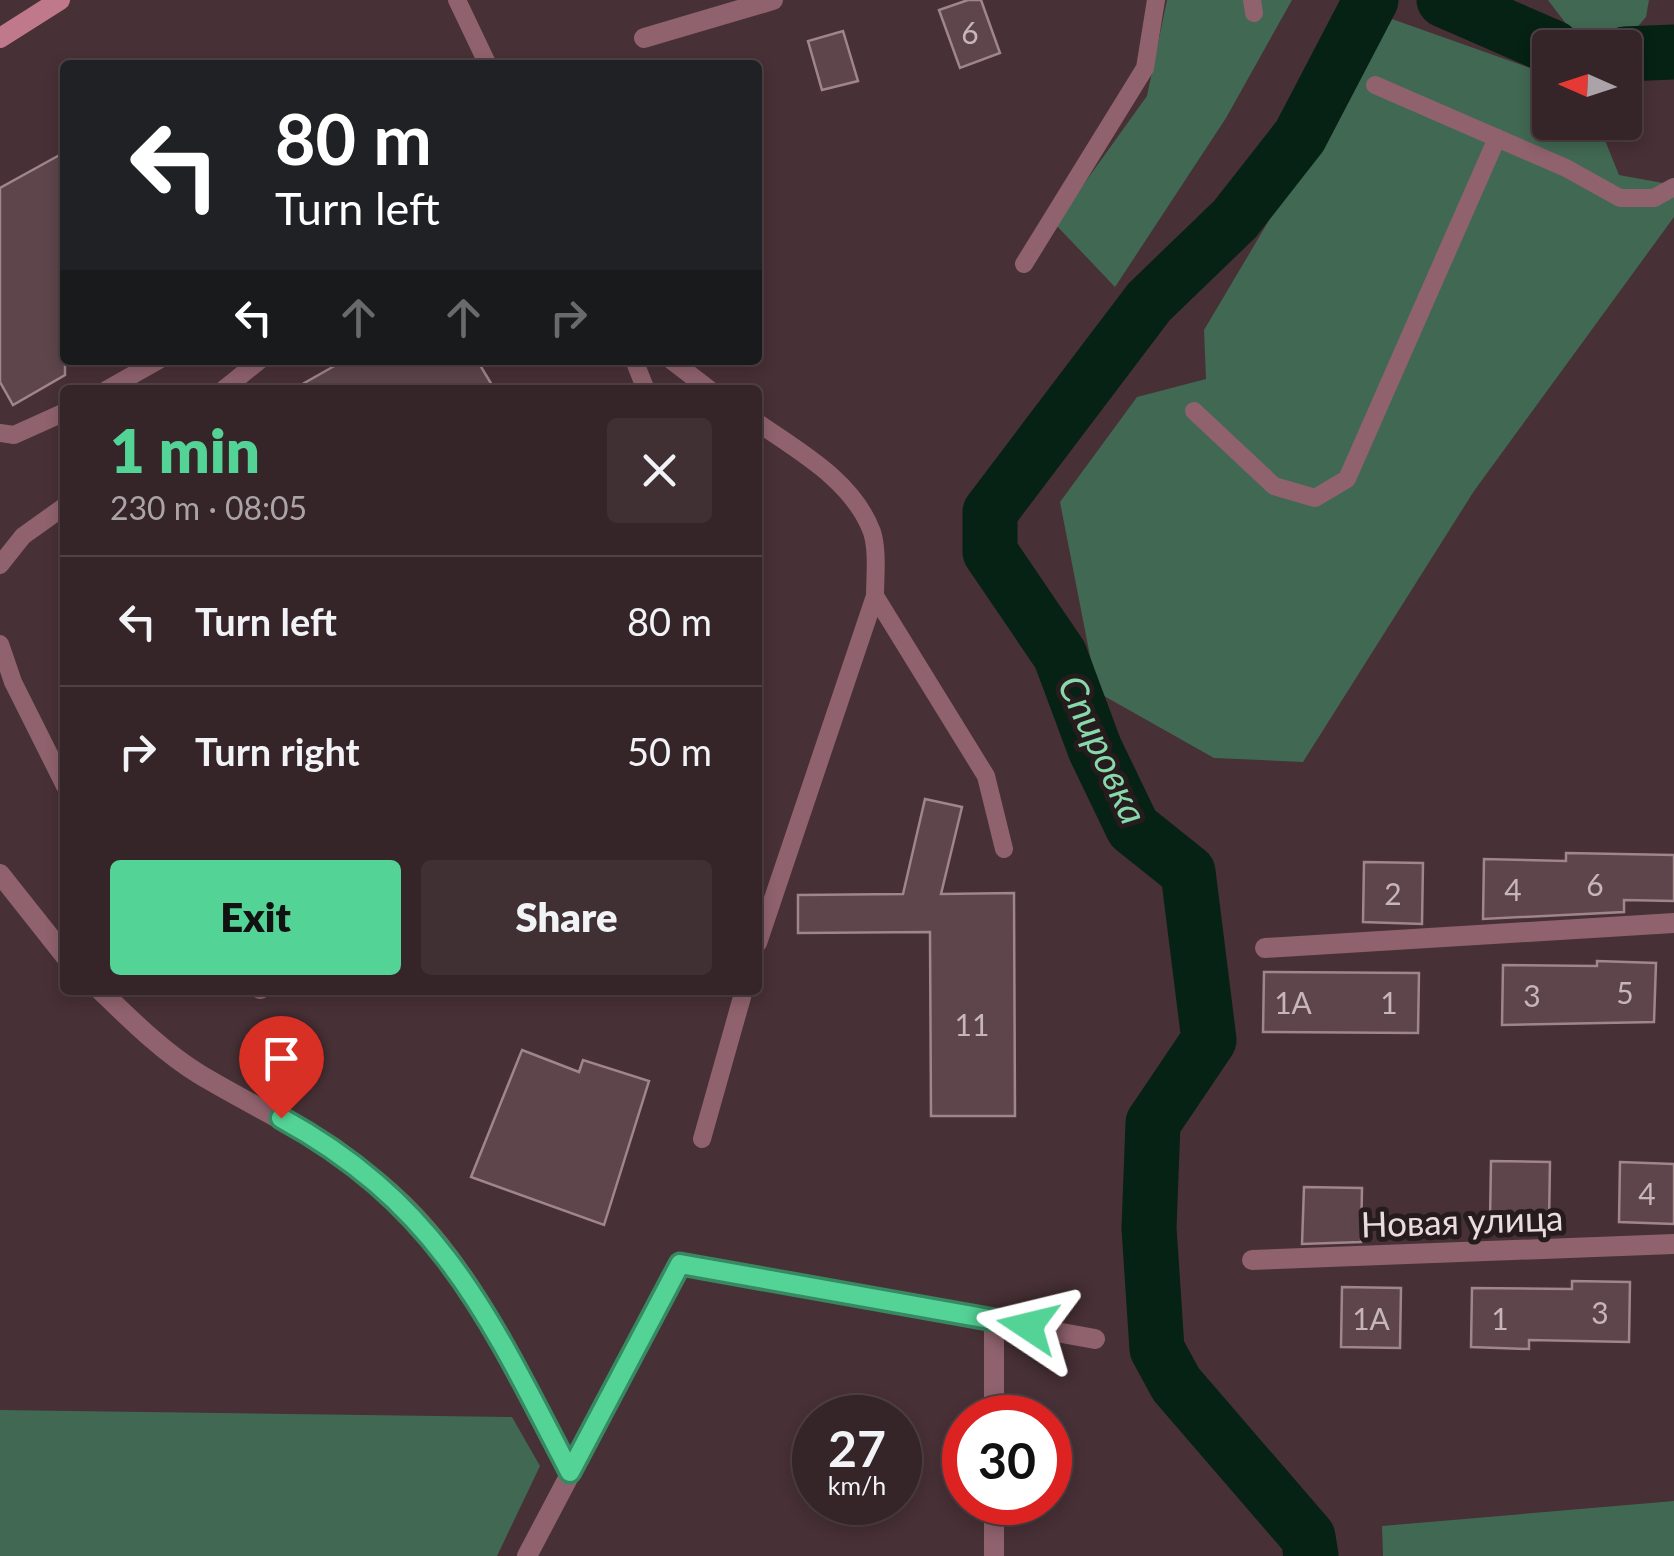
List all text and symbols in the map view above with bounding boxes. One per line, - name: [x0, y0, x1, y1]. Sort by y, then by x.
- house number: 6: [961, 14, 979, 50]
- north arrow: [1532, 30, 1642, 140]
- map controls: [1532, 30, 1642, 140]
- text: 80 m: [275, 96, 432, 180]
- icon: left: [110, 100, 240, 230]
- text: Turn left: [275, 181, 440, 235]
- icon: left: [226, 290, 281, 345]
- icon: ahead: [331, 290, 386, 345]
- icon: ahead: [436, 290, 491, 345]
- icon: right: [541, 290, 596, 345]
- text: 1 min: [110, 414, 260, 486]
- button: close: [607, 418, 712, 523]
- text: 230 m · 08:05: [110, 488, 307, 527]
- icon: left: [110, 594, 165, 649]
- text: Turn left: [195, 598, 337, 644]
- text: 80 m: [627, 598, 712, 644]
- water label: Спировка: [1050, 667, 1158, 831]
- icon: right: [110, 724, 165, 779]
- text: Turn right: [195, 728, 360, 774]
- text: 50 m: [627, 728, 712, 774]
- button: Exit: [110, 860, 401, 975]
- button: Share: [421, 860, 712, 975]
- house number: 6: [1586, 866, 1604, 902]
- house number: 4: [1504, 871, 1522, 907]
- house number: 2: [1384, 875, 1402, 911]
- house number: 5: [1616, 974, 1634, 1010]
- house number: 3: [1523, 977, 1541, 1013]
- house number: 1А: [1274, 984, 1313, 1020]
- house number: 1: [1380, 984, 1398, 1020]
- house number: 11: [955, 1006, 989, 1042]
- pin: [239, 1016, 324, 1119]
- icon: arrive: [254, 1031, 309, 1086]
- house number: 4: [1638, 1175, 1656, 1211]
- street label: Новая улица: [1360, 1195, 1564, 1245]
- position arrow: [976, 1274, 1080, 1378]
- house number: 3: [1591, 1294, 1609, 1330]
- house number: 1А: [1352, 1300, 1391, 1336]
- house number: 1: [1491, 1300, 1509, 1336]
- speed limit sign: 30: [942, 1395, 1072, 1525]
- text: 27: [828, 1418, 886, 1478]
- text: km/h: [828, 1470, 886, 1500]

